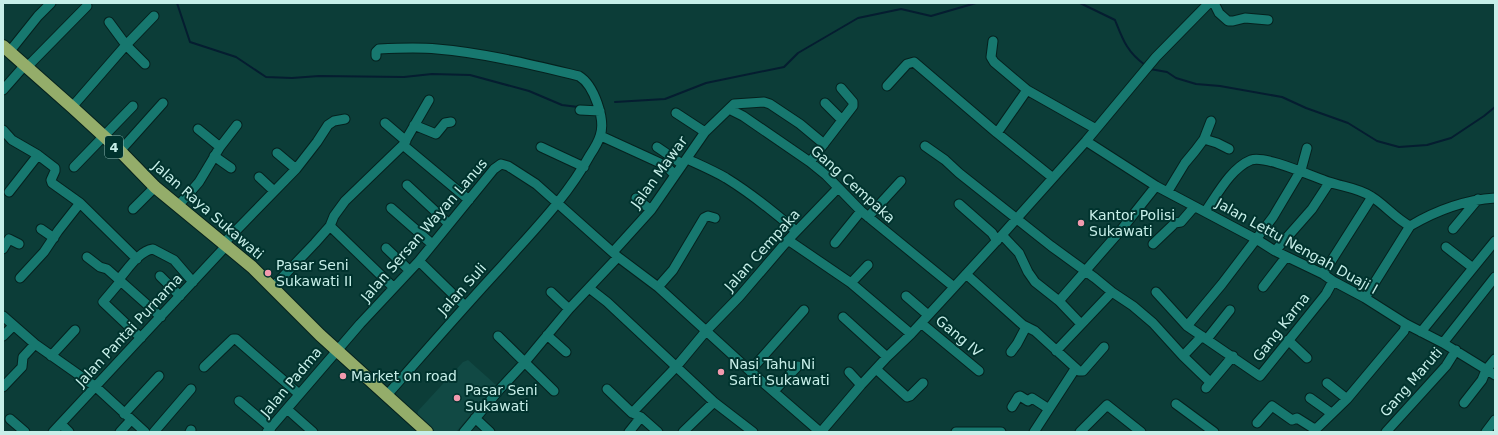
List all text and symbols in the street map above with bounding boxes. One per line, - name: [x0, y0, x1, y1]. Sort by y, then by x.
- street label: Jalan Mawar: [627, 133, 691, 212]
- road number: 4: [105, 136, 123, 158]
- street label: Gang Cempaka: [808, 142, 898, 226]
- street label: Jalan Sersan Wayan Lanus: [357, 155, 490, 305]
- street label: Jalan Raya Sukawati: [149, 157, 267, 262]
- street label: Jalan Lettu Nengah Duaji I: [1213, 194, 1381, 297]
- street label: Jalan Cempaka: [720, 206, 803, 295]
- place label: Kantor Polisi Sukawati: [1089, 207, 1175, 239]
- marker: Kantor Polisi Sukawati: [1076, 218, 1086, 228]
- place label: Pasar Seni Sukawati II: [276, 257, 352, 289]
- street label: Jalan Suli: [434, 260, 489, 319]
- marker: Pasar Seni Sukawati II: [263, 268, 273, 278]
- street label: Jalan Pantai Purnama: [72, 270, 185, 390]
- street label: Gang Karna: [1249, 290, 1313, 364]
- street label: Gang IV: [933, 312, 986, 360]
- street label: Jalan Padma: [257, 344, 325, 421]
- street label: Gang Maruti: [1377, 344, 1445, 420]
- place label: Nasi Tahu Ni Sarti Sukawati: [729, 356, 830, 388]
- marker: Nasi Tahu Ni Sarti Sukawati: [716, 367, 726, 377]
- place label: Market on road: [351, 368, 457, 384]
- marker: Market on road: [338, 371, 348, 381]
- place label: Pasar Seni Sukawati: [465, 382, 538, 414]
- marker: Pasar Seni Sukawati: [452, 393, 462, 403]

